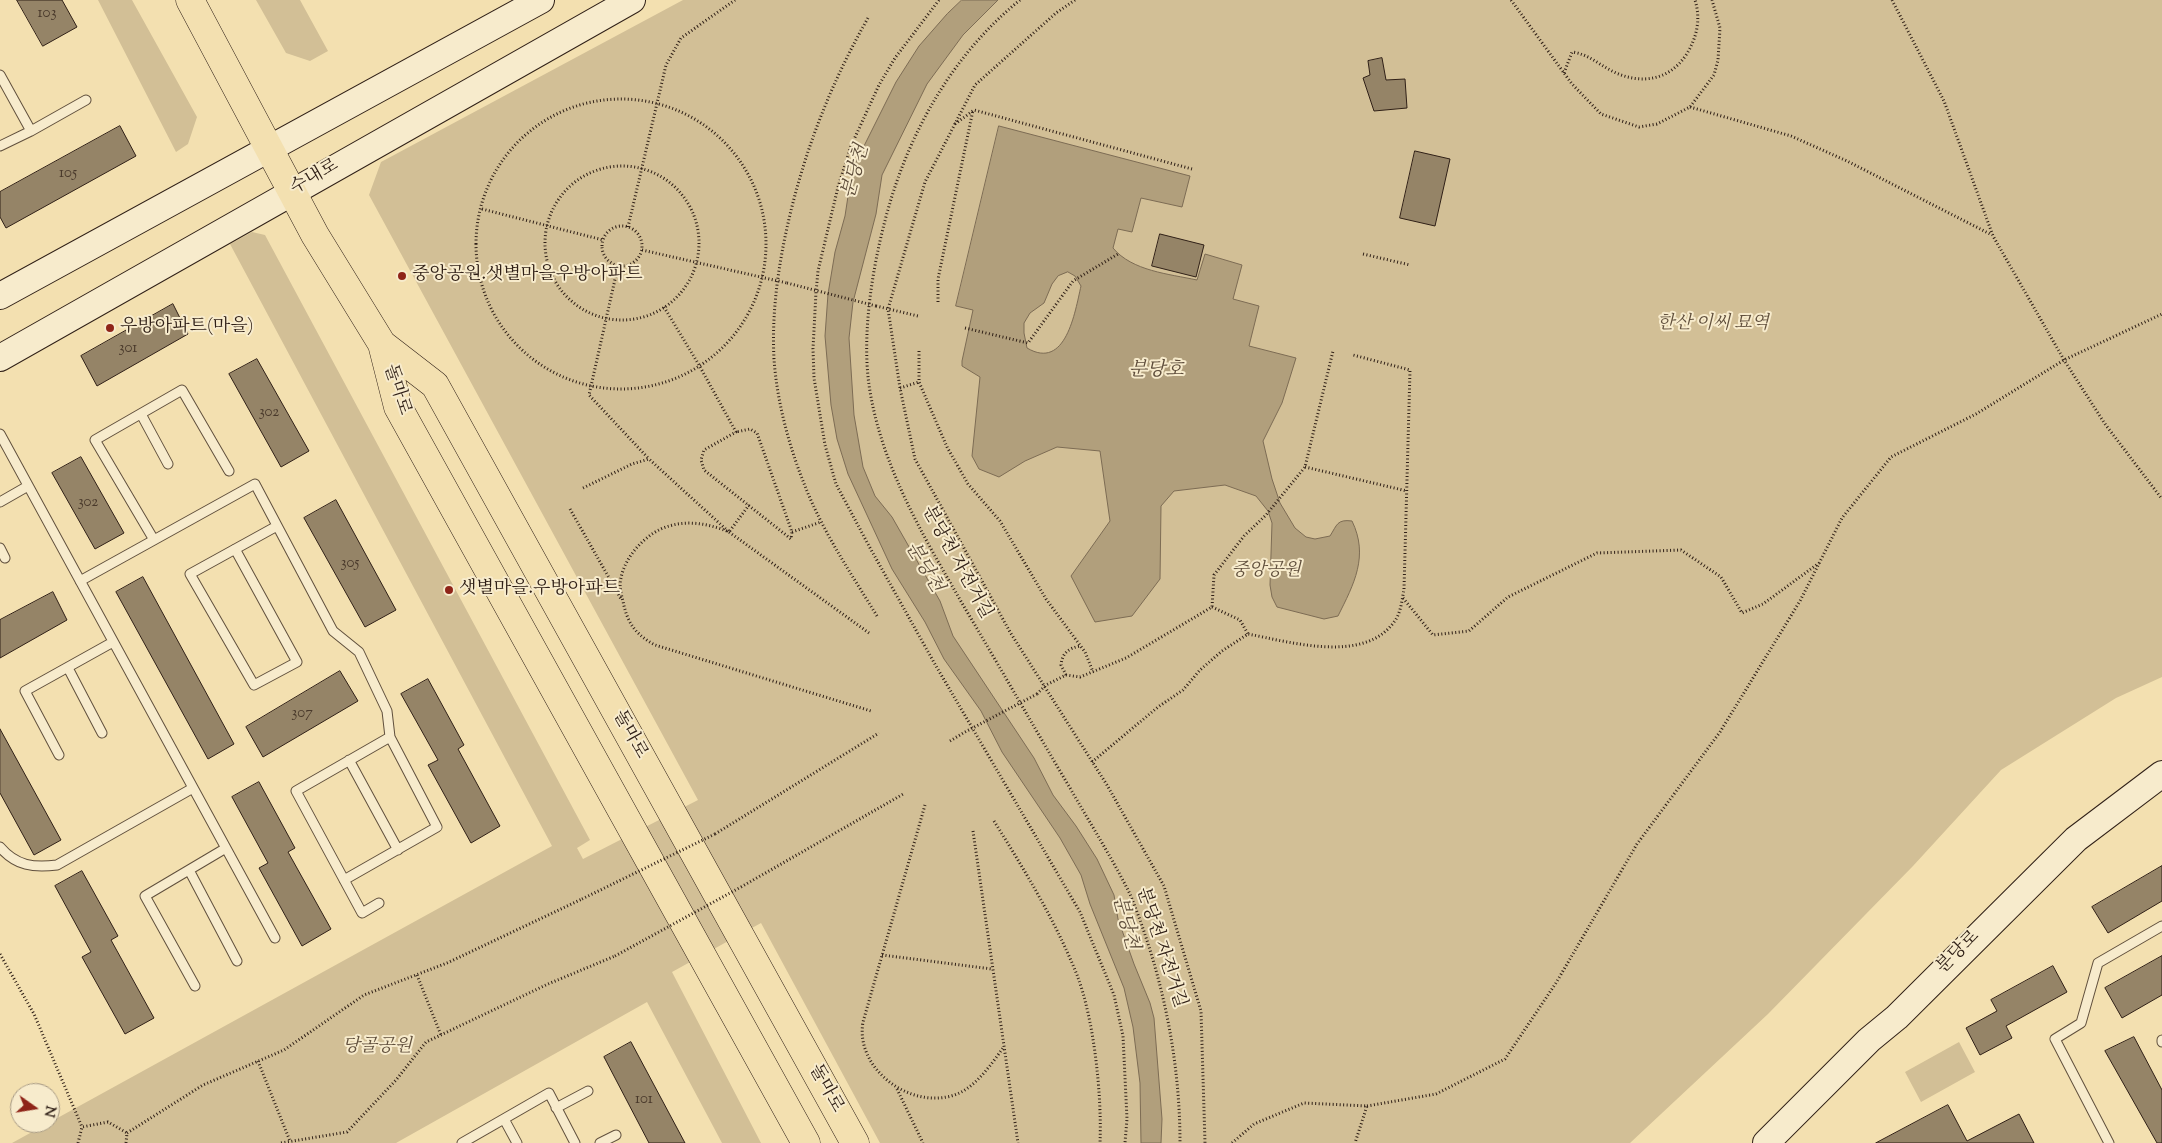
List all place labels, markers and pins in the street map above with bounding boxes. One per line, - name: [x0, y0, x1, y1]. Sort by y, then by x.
- place label: 중앙공원.샛별마을우방아파트: [412, 265, 643, 287]
- marker: 중앙공원.샛별마을우방아파트: [396, 270, 408, 282]
- place label: 우방아파트(마을): [120, 317, 253, 339]
- marker: 우방아파트(마을): [104, 322, 116, 334]
- place label: 샛별마을.우방아파트: [459, 579, 620, 601]
- marker: 샛별마을.우방아파트: [443, 584, 455, 596]

